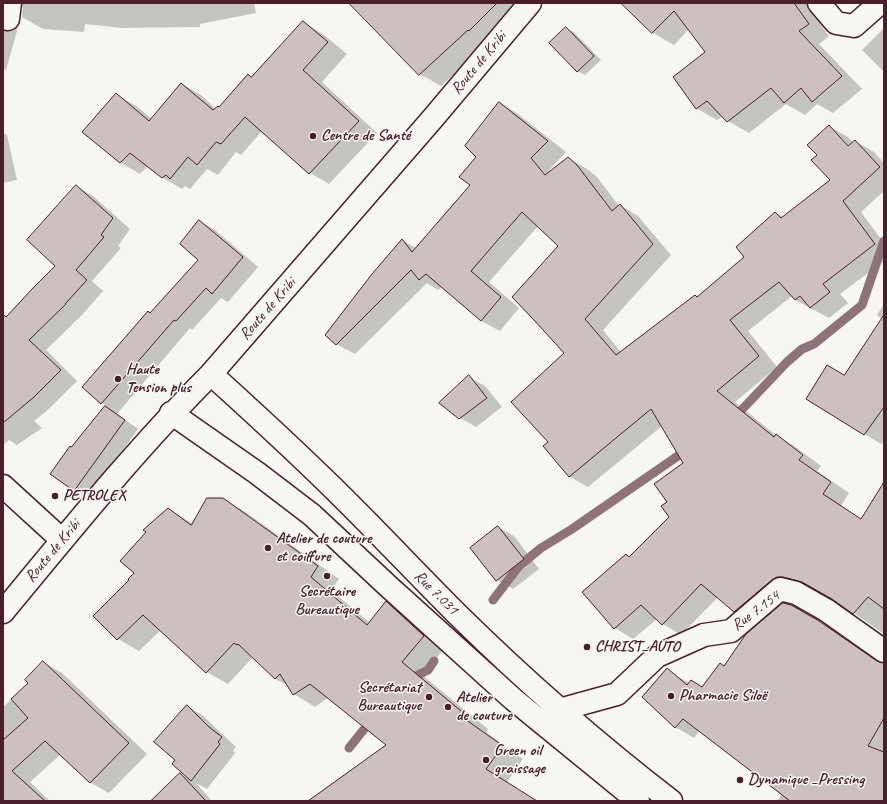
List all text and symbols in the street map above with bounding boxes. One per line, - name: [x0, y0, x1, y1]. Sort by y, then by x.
- street label: Route de Kribi: [447, 28, 511, 98]
- place label: Centre de Santé: [321, 126, 410, 146]
- marker: Centre de Santé: [308, 131, 318, 141]
- street label: Route de Kribi: [236, 274, 300, 344]
- place label: Haute Tension plus: [126, 360, 191, 398]
- marker: Haute Tension plus: [113, 374, 123, 384]
- place label: PETROLEX: [63, 486, 125, 506]
- marker: PETROLEX: [50, 491, 60, 501]
- street label: Route de Kribi: [21, 516, 85, 586]
- place label: Atelier de couture et coiffure: [276, 529, 371, 567]
- marker: Atelier de couture et coiffure: [263, 543, 273, 553]
- street label: Rue 7.031: [410, 567, 462, 619]
- marker: Secrétaire Bureautique: [322, 571, 332, 581]
- place label: Secrétaire Bureautique: [295, 582, 359, 620]
- street label: Rue 7.154: [728, 587, 784, 635]
- place label: CHRIST_AUTO: [595, 637, 680, 657]
- marker: CHRIST_AUTO: [582, 642, 592, 652]
- place label: Secrétariat Bureautique: [357, 678, 421, 716]
- place label: Pharmacie Siloë: [679, 686, 766, 706]
- place label: Atelier de couture: [456, 688, 512, 726]
- marker: Pharmacie Siloë: [666, 691, 676, 701]
- marker: Secrétariat Bureautique: [424, 692, 434, 702]
- marker: Atelier de couture: [443, 702, 453, 712]
- place label: Green oil graissage: [494, 741, 545, 779]
- marker: Green oil graissage: [481, 755, 491, 765]
- place label: Dynamique _Pressing: [748, 770, 864, 790]
- marker: Dynamique _Pressing: [735, 775, 745, 785]

